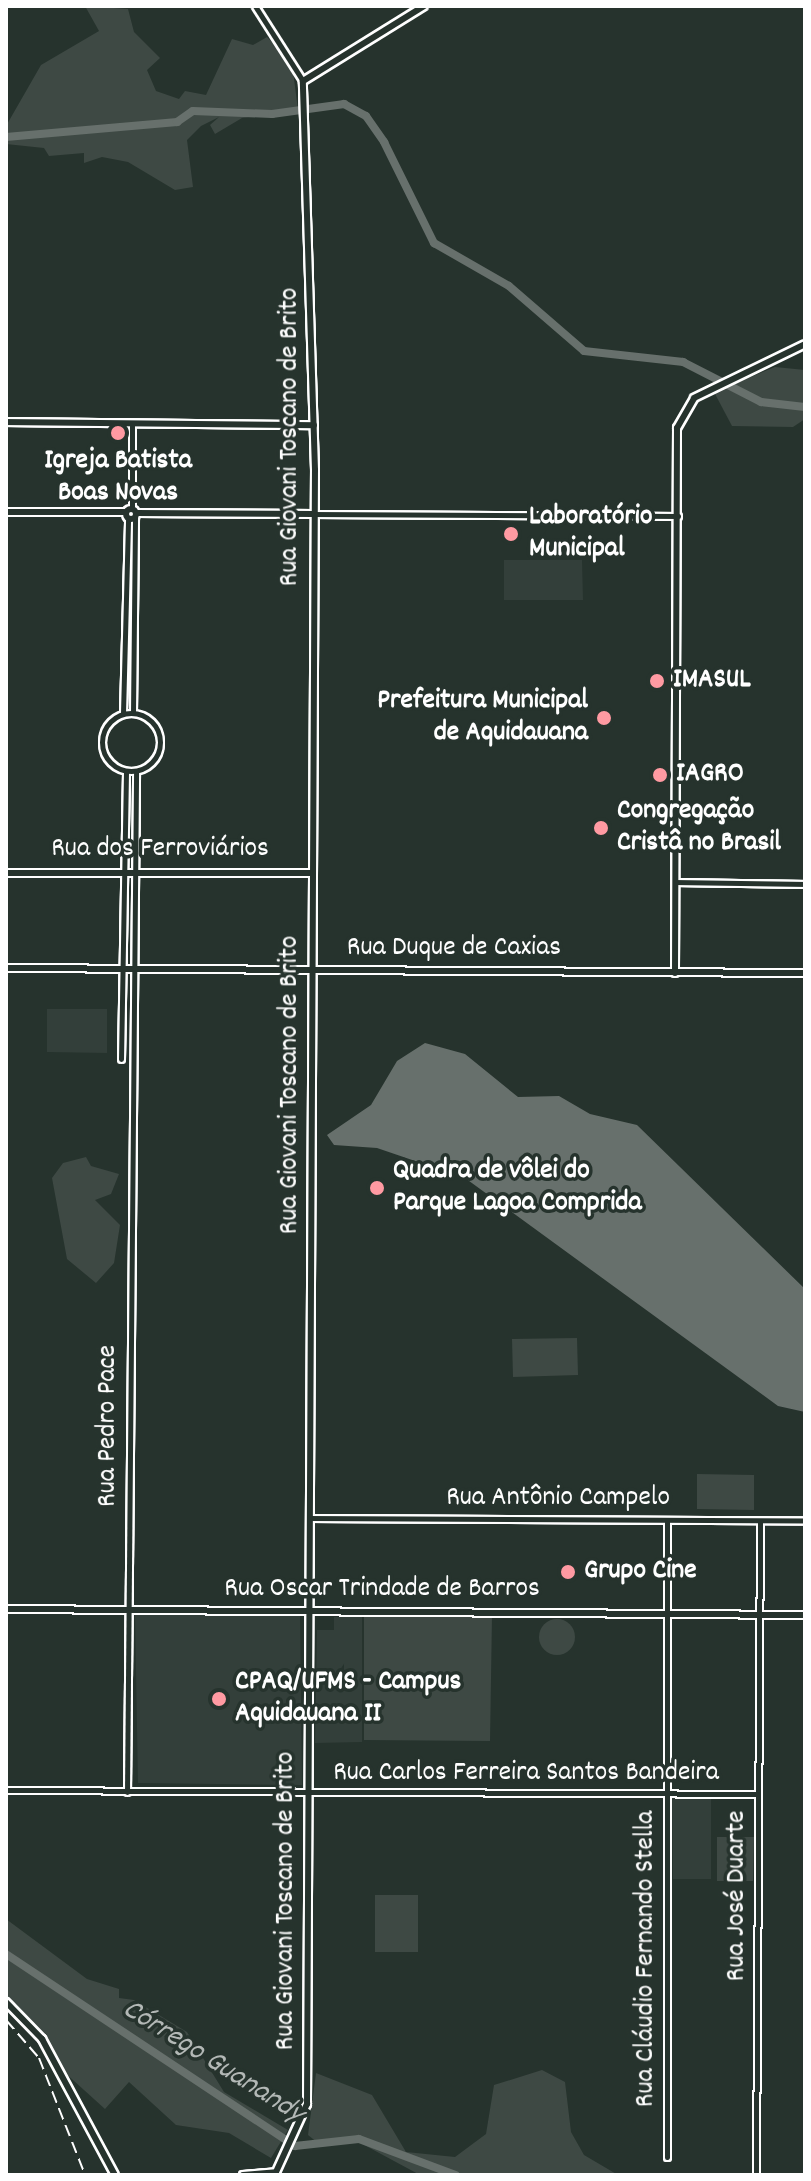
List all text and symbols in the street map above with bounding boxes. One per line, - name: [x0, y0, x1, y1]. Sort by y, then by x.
- street label: Rua Giovani Toscano de Brito: [274, 288, 308, 586]
- marker: Igreja Batista Boas Novas: [109, 424, 127, 442]
- place label: Igreja Batista Boas Novas: [44, 445, 192, 511]
- place label: Laboratório Municipal: [529, 501, 652, 567]
- marker: Laboratório Municipal: [500, 523, 522, 545]
- place label: IMASUL: [673, 664, 751, 698]
- marker: IMASUL: [648, 672, 666, 690]
- place label: Prefeitura Municipal de Aquidauana: [377, 685, 588, 751]
- marker: Prefeitura Municipal de Aquidauana: [595, 709, 613, 727]
- place label: IAGRO: [676, 758, 744, 792]
- marker: IAGRO: [651, 766, 669, 784]
- place label: Congregação Cristâ no Brasil: [617, 795, 781, 861]
- marker: Congregação Cristâ no Brasil: [592, 819, 610, 837]
- street label: Rua dos Ferroviários: [51, 833, 269, 867]
- street label: Rua Duque de Caxias: [347, 932, 561, 966]
- street label: Rua Giovani Toscano de Brito: [274, 936, 308, 1234]
- place label: Quadra de vôlei do Parque Lagoa Comprida: [393, 1155, 642, 1221]
- marker: Quadra de vôlei do Parque Lagoa Comprida: [368, 1179, 386, 1197]
- street label: Rua Pedro Pace: [92, 1345, 126, 1507]
- street label: Rua Antônio Campelo: [446, 1482, 670, 1516]
- place label: Grupo Cine: [584, 1555, 697, 1589]
- marker: Grupo Cine: [559, 1563, 577, 1581]
- street label: Rua Oscar Trindade de Barros: [224, 1573, 540, 1607]
- place label: CPAQ/UFMS - Campus Aquidauana II: [235, 1666, 461, 1732]
- marker: CPAQ/UFMS - Campus Aquidauana II: [210, 1690, 228, 1708]
- street label: Rua Giovani Toscano de Brito: [270, 1752, 304, 2050]
- street label: Rua Carlos Ferreira Santos Bandeira: [333, 1757, 719, 1791]
- street label: Rua Cláudio Fernando Stella: [630, 1811, 664, 2107]
- street label: Rua José Duarte: [721, 1811, 755, 1981]
- water label: Córrego Guanandy: [115, 1993, 309, 2133]

